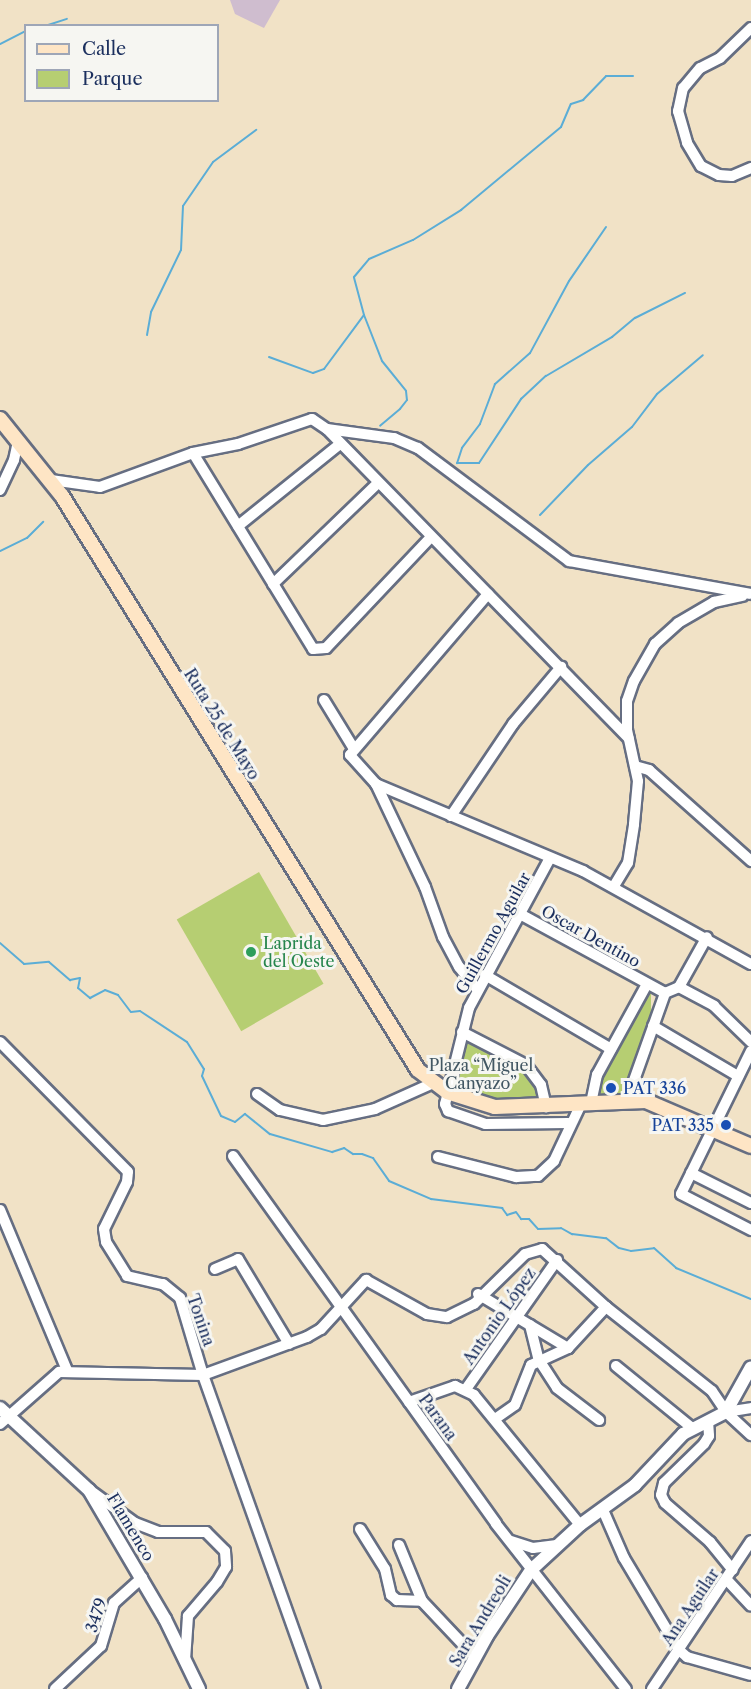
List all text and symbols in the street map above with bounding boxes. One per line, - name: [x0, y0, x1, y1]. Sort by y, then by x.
- legend: [24, 24, 219, 102]
- text: Calle: [82, 38, 126, 60]
- text: Parque: [82, 68, 143, 90]
- street label: Ruta 25 de Mayo: [180, 665, 264, 783]
- street label: Guillermo Aguilar: [451, 869, 535, 997]
- street label: Oscar Dentino: [538, 901, 644, 971]
- place label: Laprida del Oeste: [263, 933, 334, 971]
- marker: Laprida del Oeste: [244, 945, 258, 959]
- park label: Plaza “Miguel Canyazo”: [429, 1055, 533, 1093]
- place label: PAT 336: [623, 1078, 687, 1098]
- marker: PAT 336: [604, 1081, 618, 1095]
- place label: PAT 335: [651, 1115, 714, 1135]
- marker: PAT 335: [719, 1118, 733, 1132]
- street label: Antonio López: [459, 1264, 539, 1368]
- street label: Tonina: [183, 1292, 219, 1348]
- street label: Parana: [415, 1390, 461, 1444]
- street label: Flamenco: [103, 1490, 159, 1564]
- street label: Ana Aguilar: [657, 1565, 723, 1649]
- street label: Sara Andreoli: [445, 1572, 515, 1670]
- street label: 3479: [81, 1595, 111, 1635]

